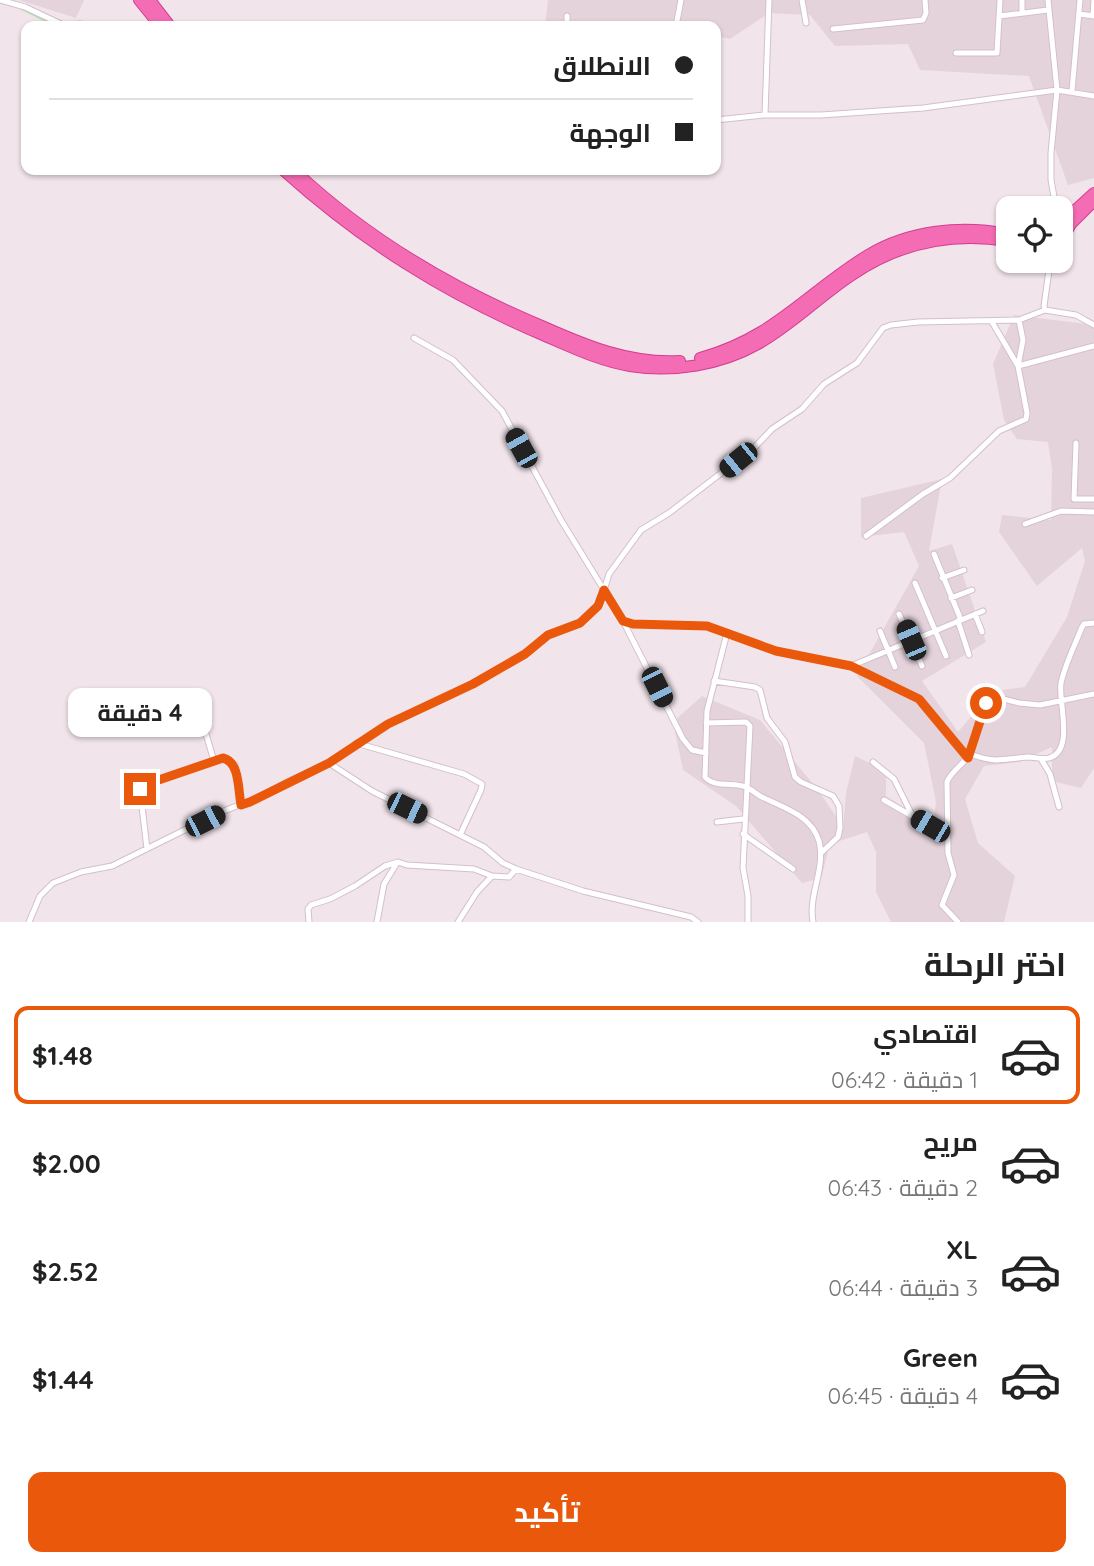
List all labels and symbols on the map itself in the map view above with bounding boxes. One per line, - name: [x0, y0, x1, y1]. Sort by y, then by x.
- car: [502, 425, 541, 471]
- car: [716, 439, 761, 481]
- car: [894, 617, 929, 663]
- car: [639, 664, 676, 710]
- route start: [970, 687, 1002, 719]
- callout: 4 دقيقة: [68, 688, 212, 736]
- route end: [124, 773, 156, 805]
- car: [384, 789, 431, 827]
- car: [182, 802, 229, 840]
- car: [907, 806, 954, 846]

